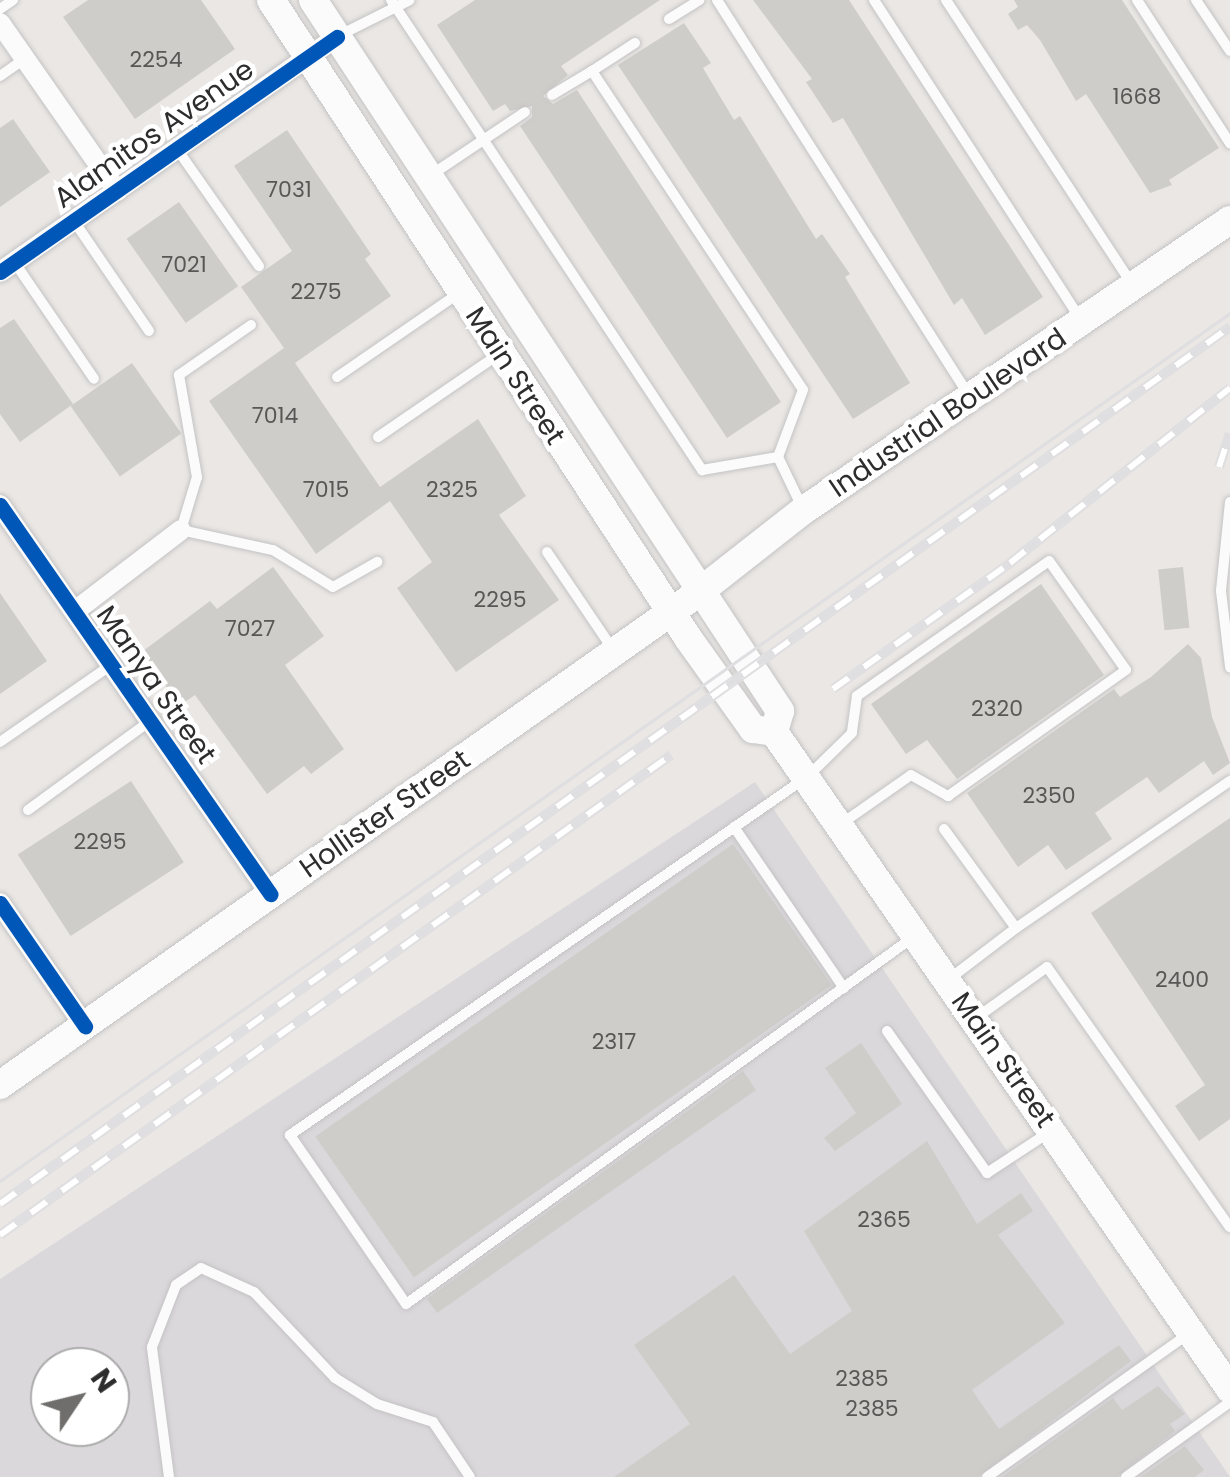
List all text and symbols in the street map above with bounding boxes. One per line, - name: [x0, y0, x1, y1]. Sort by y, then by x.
- house number: 2254: [130, 47, 182, 73]
- street label: Alamitos Avenue: [48, 53, 260, 215]
- house number: 1668: [1113, 84, 1161, 110]
- house number: 7031: [266, 177, 312, 203]
- house number: 7021: [161, 252, 207, 278]
- house number: 2275: [290, 279, 342, 305]
- street label: Main Street: [458, 301, 572, 451]
- street label: Industrial Boulevard: [823, 321, 1073, 505]
- house number: 7014: [252, 403, 298, 429]
- house number: 7015: [303, 477, 349, 503]
- house number: 2325: [426, 477, 478, 503]
- house number: 2295: [474, 587, 526, 613]
- street label: Manya Street: [89, 600, 223, 770]
- house number: 7027: [225, 616, 275, 642]
- house number: 2320: [971, 696, 1023, 722]
- street label: Hollister Street: [293, 743, 477, 885]
- house number: 2350: [1022, 783, 1076, 809]
- house number: 2295: [74, 829, 126, 855]
- house number: 2400: [1155, 967, 1209, 993]
- street label: Main Street: [944, 986, 1062, 1134]
- house number: 2317: [592, 1029, 636, 1055]
- house number: 2365: [857, 1207, 911, 1233]
- north arrow: [30, 1347, 130, 1447]
- text: N: [81, 1361, 125, 1400]
- house number: 2385: [835, 1366, 889, 1392]
- house number: 2385: [845, 1396, 899, 1422]

